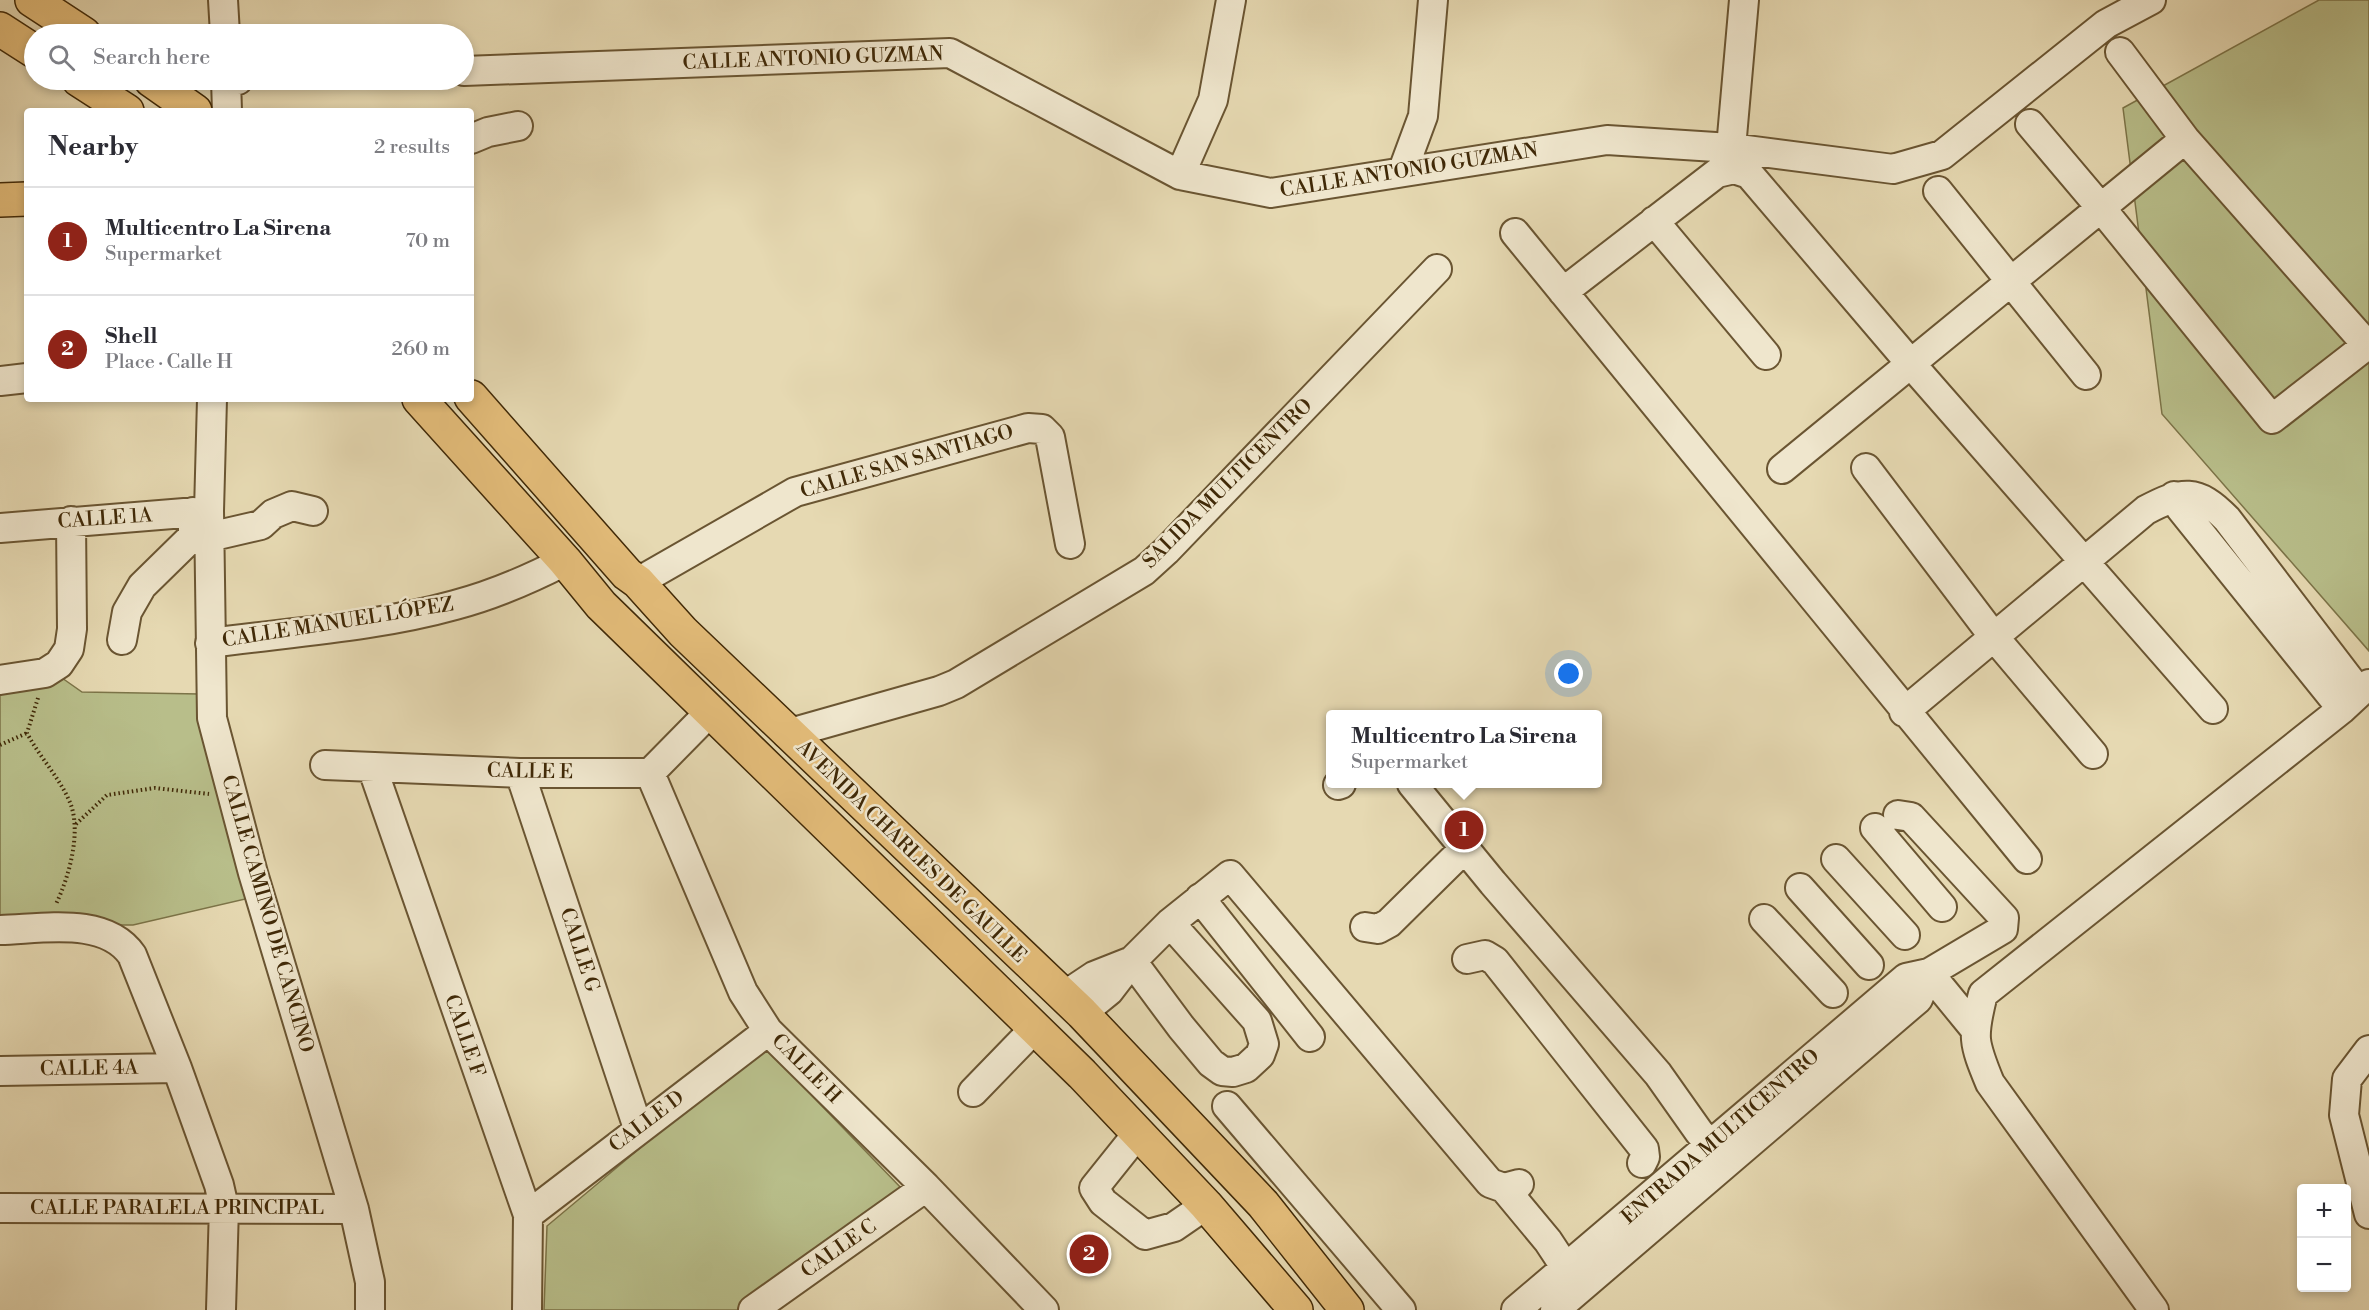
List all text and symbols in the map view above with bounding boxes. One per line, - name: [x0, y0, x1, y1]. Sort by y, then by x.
- search box: [24, 24, 474, 90]
- icon: search: [45, 41, 78, 74]
- street label: CALLE ANTONIO GUZMAN: [682, 42, 944, 76]
- text: Search here: [93, 44, 210, 71]
- text: Nearby: [48, 131, 138, 163]
- text: 2 results: [374, 135, 450, 160]
- street label: CALLE ANTONIO GUZMAN: [1278, 138, 1540, 204]
- text: Multicentro La Sirena: [105, 215, 331, 242]
- text: 1: [63, 229, 72, 254]
- text: 70 m: [406, 229, 450, 254]
- text: Supermarket: [105, 242, 222, 267]
- text: Shell: [105, 323, 157, 350]
- text: 2: [61, 337, 74, 362]
- text: 260 m: [392, 337, 450, 362]
- text: Place · Calle H: [105, 350, 232, 375]
- street label: SALIDA MULTICENTRO: [1138, 394, 1318, 574]
- street label: CALLE SAN SANTIAGO: [797, 420, 1017, 504]
- street label: CALLE 1A: [57, 503, 154, 535]
- street label: CALLE MANUEL LÓPEZ: [220, 591, 455, 654]
- your location: [1554, 659, 1583, 688]
- popup: [1326, 710, 1602, 788]
- text: Multicentro La Sirena: [1351, 723, 1577, 750]
- street label: AVENIDA CHARLES DE GAULLE: [790, 735, 1031, 969]
- text: Supermarket: [1351, 750, 1468, 775]
- street label: CALLE E: [487, 759, 573, 785]
- street label: CALLE CAMINO DE CANCINO: [215, 772, 319, 1056]
- pin: 1: [1444, 808, 1484, 852]
- street label: CALLE G: [554, 905, 604, 996]
- street label: CALLE F: [438, 991, 490, 1081]
- street label: CALLE H: [766, 1029, 846, 1109]
- street label: ENTRADA MULTICENTRO: [1617, 1044, 1825, 1230]
- street label: CALLE 4A: [40, 1056, 140, 1082]
- street label: CALLE D: [604, 1086, 690, 1158]
- map controls: [2297, 1184, 2351, 1292]
- button: +: [2297, 1184, 2351, 1238]
- street label: CALLE PARALELA PRINCIPAL: [30, 1196, 324, 1221]
- street label: CALLE C: [797, 1214, 881, 1284]
- pin: 2: [1070, 1232, 1108, 1276]
- button: −: [2297, 1238, 2351, 1292]

